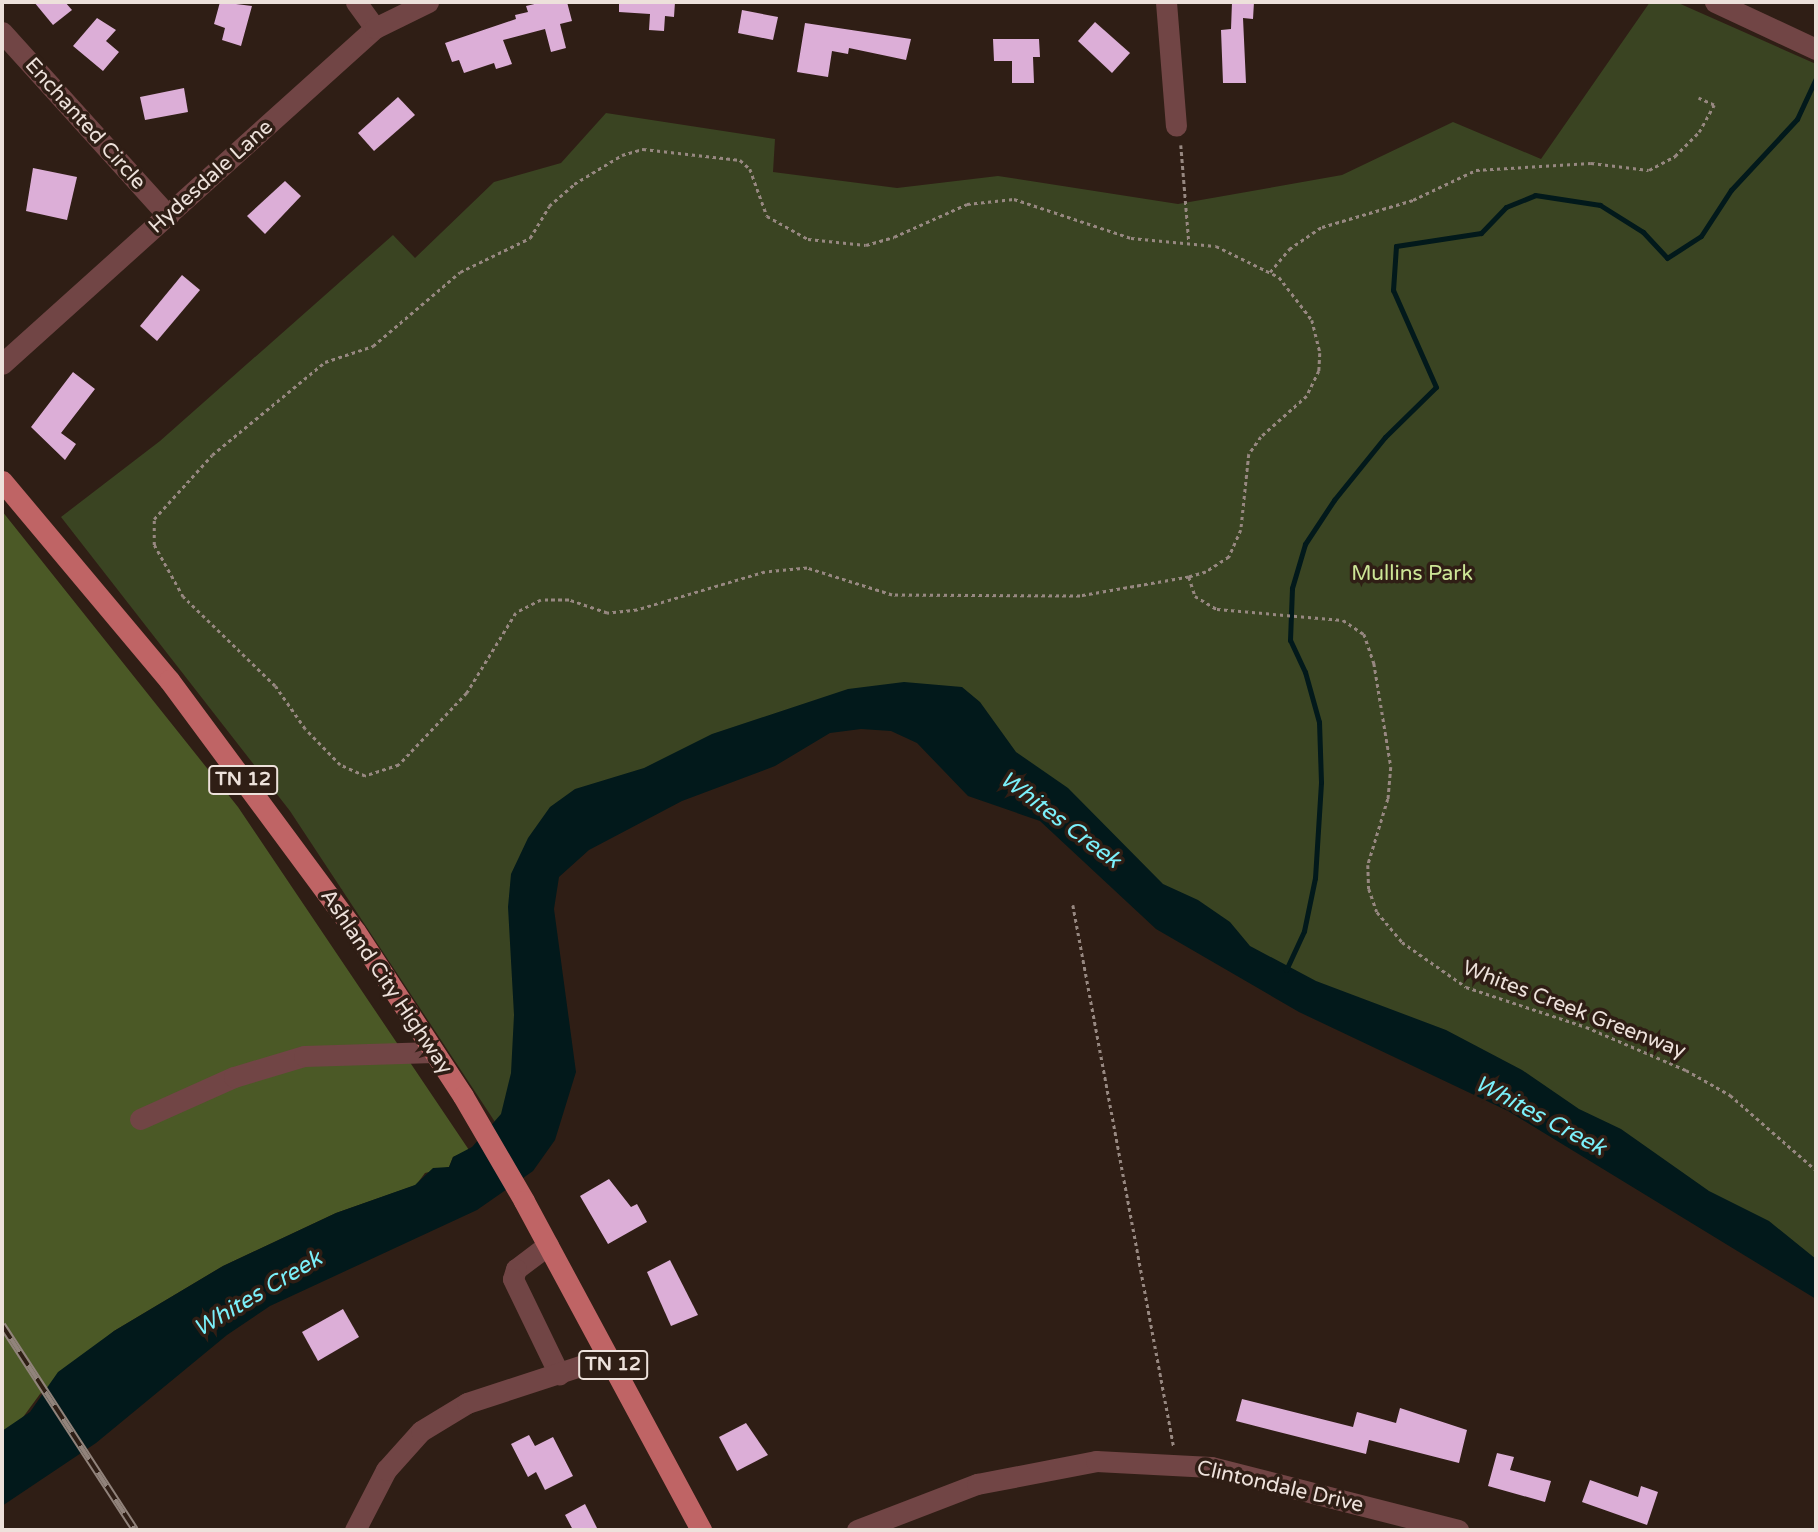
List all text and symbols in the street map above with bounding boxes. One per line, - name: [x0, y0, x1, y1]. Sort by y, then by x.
- street label: Enchanted Circle: [19, 53, 151, 195]
- street label: Hydesdale Lane: [144, 115, 278, 239]
- park label: Mullins Park: [1351, 561, 1473, 587]
- road number: TN 12: [208, 764, 278, 796]
- water label: Whites Creek: [994, 765, 1126, 875]
- street label: Ashland City Highway: [315, 885, 457, 1079]
- street label: Whites Creek Greenway: [1459, 956, 1689, 1064]
- water label: Whites Creek: [1470, 1070, 1610, 1162]
- water label: Whites Creek: [189, 1245, 327, 1343]
- road number: TN 12: [578, 1350, 648, 1380]
- street label: Clintondale Drive: [1194, 1456, 1366, 1518]

